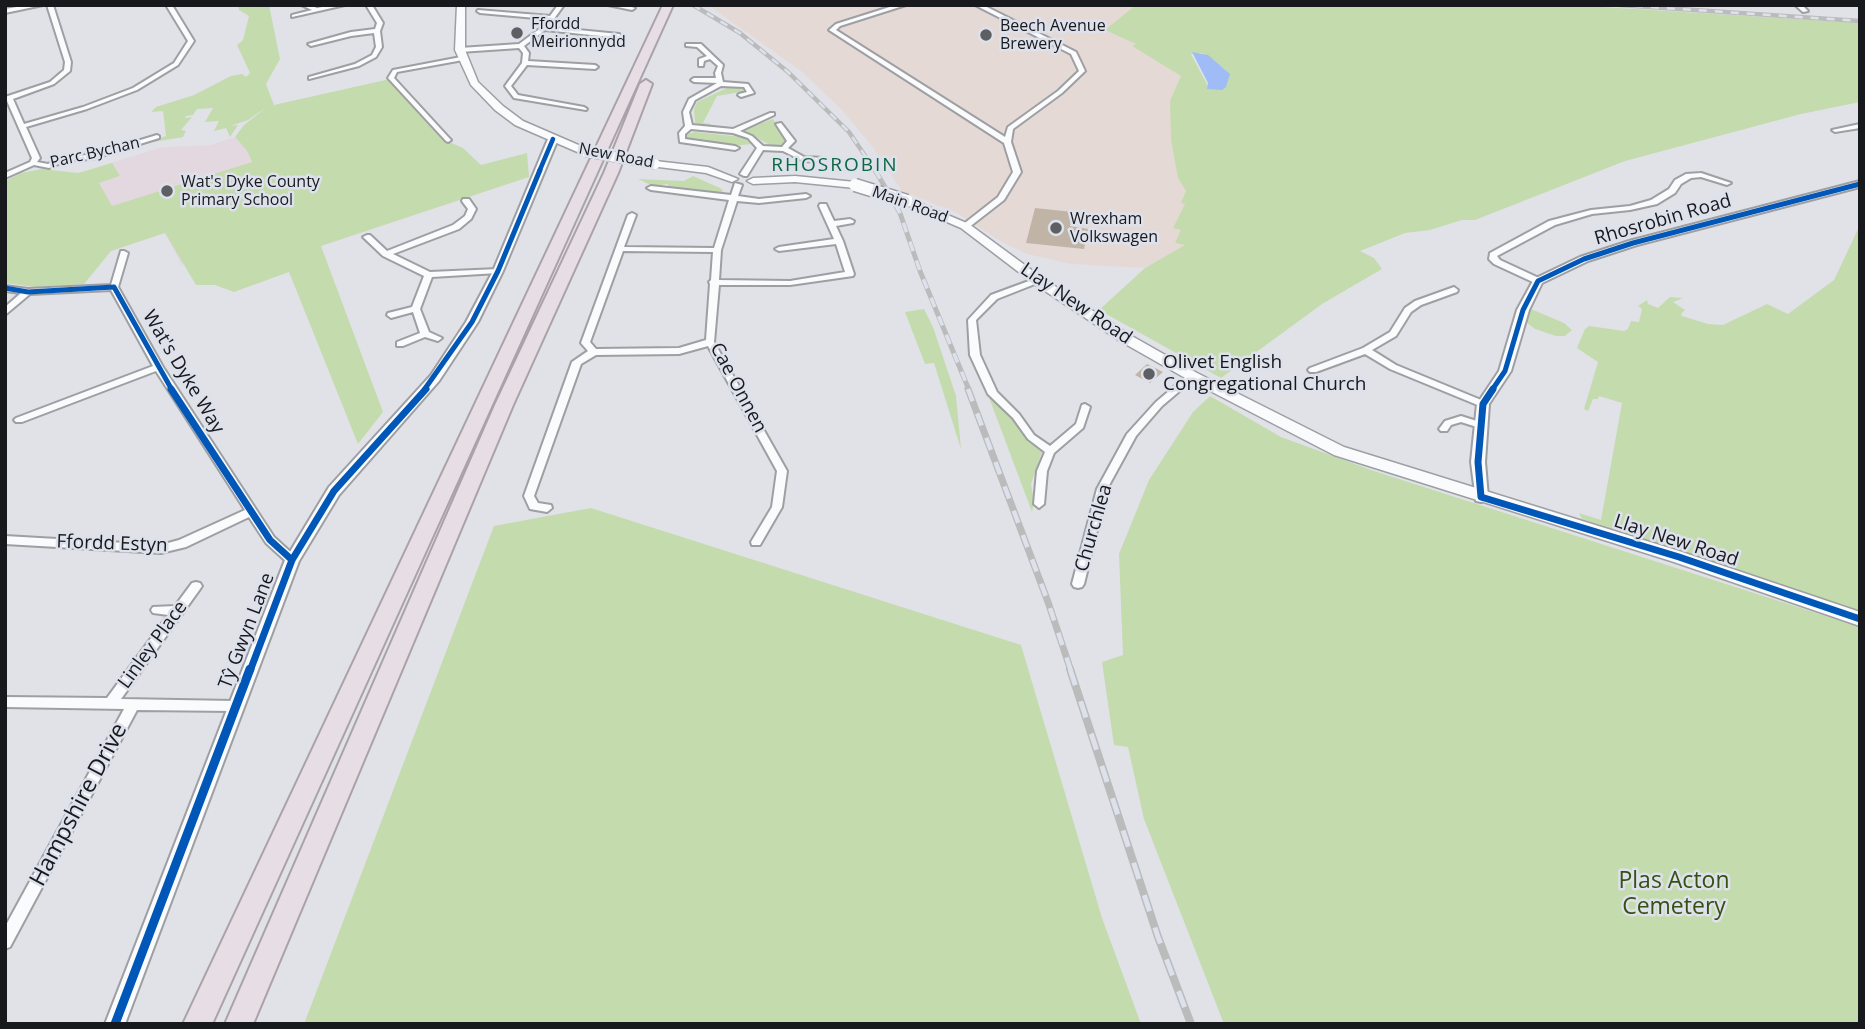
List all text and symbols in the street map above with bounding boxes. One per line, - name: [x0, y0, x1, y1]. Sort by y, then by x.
- place label: Ffordd Meirionnydd: [531, 14, 626, 52]
- place label: Beech Avenue Brewery: [1000, 16, 1106, 54]
- marker: Ffordd Meirionnydd: [509, 25, 525, 41]
- marker: Beech Avenue Brewery: [978, 27, 994, 43]
- street label: Parc Bychan: [48, 133, 142, 173]
- street label: New Road: [577, 139, 655, 173]
- district label: RHOSROBIN: [772, 155, 898, 177]
- place label: Wat's Dyke County Primary School: [181, 172, 320, 210]
- street label: Main Road: [869, 182, 951, 228]
- marker: Wat's Dyke County Primary School: [159, 183, 175, 199]
- street label: Rhosrobin Road: [1592, 190, 1734, 250]
- place label: Wrexham Volkswagen: [1070, 209, 1158, 247]
- marker: Wrexham Volkswagen: [1048, 220, 1064, 236]
- street label: Llay New Road: [1016, 258, 1136, 350]
- street label: Wat's Dyke Way: [137, 306, 229, 438]
- street label: Cae Onnen: [705, 339, 771, 437]
- place label: Olivet English Congregational Church: [1163, 352, 1366, 396]
- marker: Olivet English Congregational Church: [1141, 366, 1157, 382]
- street label: Churchlea: [1071, 482, 1117, 574]
- street label: Llay New Road: [1611, 510, 1741, 572]
- street label: Ffordd Estyn: [56, 531, 168, 557]
- street label: Tŷ Gwyn Lane: [214, 570, 280, 692]
- street label: Linley Place: [114, 597, 192, 693]
- street label: Hampshire Drive: [24, 719, 134, 891]
- park label: Plas Acton Cemetery: [1618, 867, 1730, 921]

